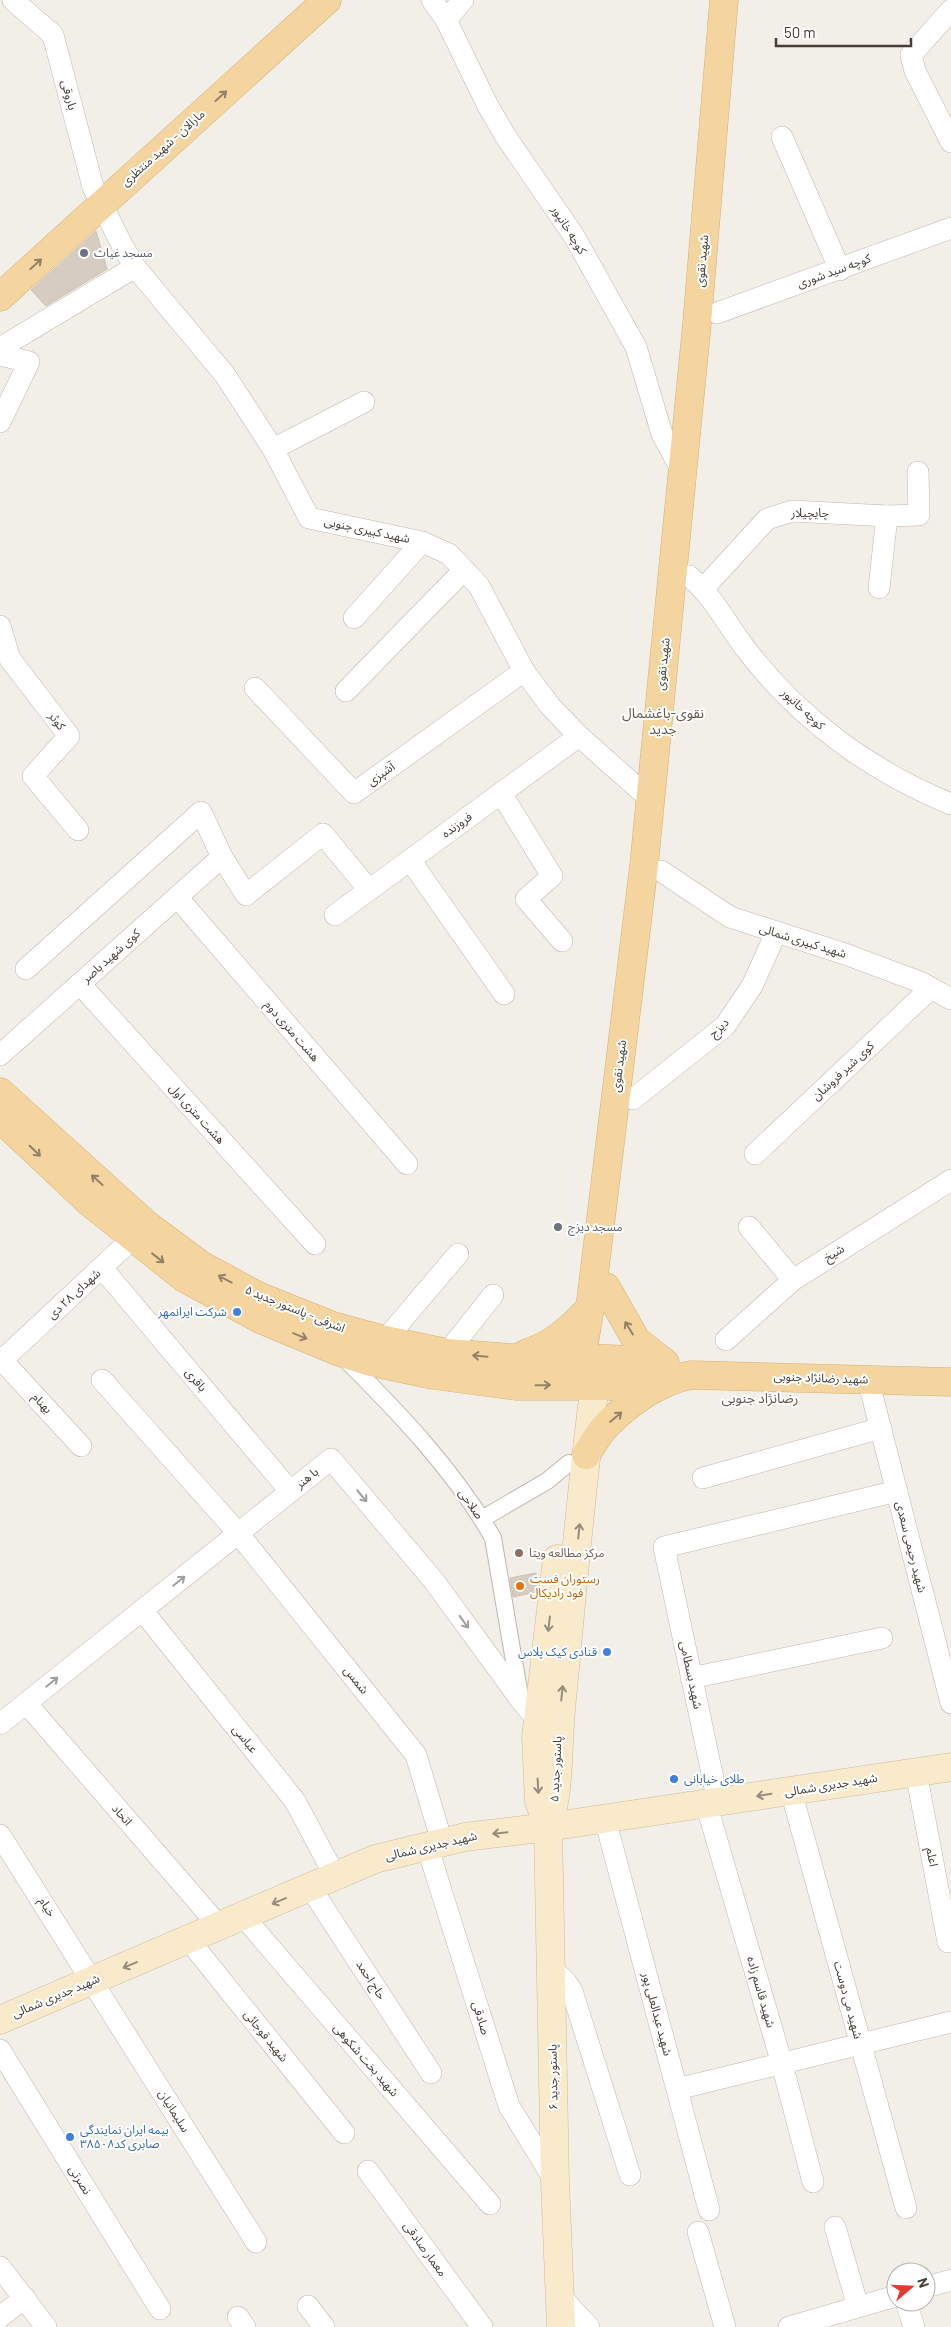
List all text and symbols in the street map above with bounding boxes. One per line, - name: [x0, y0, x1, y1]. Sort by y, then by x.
- scale bar: [776, 15, 911, 47]
- text: 50 m: [784, 23, 816, 41]
- street label: باروقی: [58, 78, 81, 112]
- one-way arrow: [215, 90, 228, 102]
- street label: مارالان - شهید منتظری: [118, 106, 208, 189]
- street label: کوچه خانپور: [547, 202, 591, 258]
- street label: شهید نقوی: [692, 234, 711, 288]
- place label: مسجد غیاث: [94, 245, 153, 260]
- marker: مسجد غیاث: [78, 247, 90, 259]
- street label: کوچه سید شوری: [795, 250, 874, 292]
- one-way arrow: [30, 258, 43, 270]
- street label: چایچیلار: [790, 505, 829, 521]
- street label: شهید کبیری جنوبی: [323, 513, 411, 546]
- street label: شهید نقوی: [652, 637, 673, 691]
- street label: کوچه خانپور: [777, 684, 829, 734]
- district label: نقوی-باغشمال جدید: [622, 704, 704, 737]
- street label: کوثر: [45, 708, 70, 734]
- street label: آشپزی: [364, 758, 399, 790]
- street label: فروزنده: [439, 809, 475, 841]
- street label: شهید کبیری شمالی: [758, 920, 849, 961]
- street label: کوی شهید باصر: [78, 925, 144, 986]
- street label: هشت متری دوم: [260, 997, 323, 1066]
- street label: دیزج: [706, 1015, 733, 1042]
- street label: کوی شیر فروشان: [808, 1037, 878, 1103]
- street label: شهید نقوی: [608, 1039, 629, 1093]
- street label: هشت متری اول: [166, 1080, 229, 1147]
- one-way arrow: [29, 1145, 42, 1157]
- one-way arrow: [91, 1174, 104, 1186]
- place label: مسجد دیزج: [568, 1219, 623, 1236]
- marker: مسجد دیزج: [552, 1221, 564, 1233]
- street label: شیخ: [821, 1240, 848, 1266]
- one-way arrow: [151, 1252, 164, 1263]
- street label: شهدای ۲۸ دی: [44, 1265, 103, 1322]
- one-way arrow: [219, 1273, 233, 1283]
- street label: اشرفی - پاستور جدید ۵: [243, 1282, 348, 1337]
- place label: شرکت ایرانمهر: [157, 1304, 227, 1319]
- marker: شرکت ایرانمهر: [231, 1306, 243, 1318]
- one-way arrow: [623, 1322, 633, 1336]
- one-way arrow: [292, 1331, 307, 1341]
- one-way arrow: [472, 1351, 488, 1360]
- street label: باقری: [182, 1365, 210, 1394]
- street label: شهید رضانژاد جنوبی: [773, 1368, 869, 1387]
- one-way arrow: [534, 1380, 551, 1390]
- street label: بهنام: [28, 1389, 56, 1417]
- district label: رضانژاد جنوبی: [722, 1389, 798, 1407]
- one-way arrow: [610, 1412, 623, 1423]
- street label: با هنر: [292, 1464, 321, 1492]
- street label: صلاحی: [456, 1486, 487, 1522]
- one-way arrow: [357, 1489, 368, 1502]
- street label: شهید رحیمی سعدی: [893, 1500, 930, 1594]
- one-way arrow: [574, 1523, 583, 1539]
- place label: مرکز مطالعه ویتا: [529, 1545, 605, 1560]
- marker: مرکز مطالعه ویتا: [513, 1547, 525, 1559]
- place label: رستوران فست فود رادیکال: [530, 1571, 600, 1600]
- one-way arrow: [172, 1575, 185, 1586]
- marker: رستوران فست فود رادیکال: [514, 1580, 526, 1592]
- one-way arrow: [459, 1615, 470, 1628]
- one-way arrow: [544, 1616, 554, 1632]
- street label: شهید بسطامی: [677, 1639, 706, 1710]
- place label: قنادی کیک پلاس: [518, 1644, 597, 1660]
- marker: قنادی کیک پلاس: [601, 1646, 613, 1658]
- street label: شمس: [341, 1663, 372, 1697]
- one-way arrow: [45, 1677, 58, 1688]
- one-way arrow: [557, 1685, 567, 1701]
- street label: عباسی: [229, 1722, 261, 1756]
- street label: پاستور جدید ۵: [546, 1736, 566, 1802]
- street label: شهید جدیری شمالی: [783, 1770, 878, 1799]
- place label: طلای خیابانی: [684, 1771, 745, 1786]
- marker: طلای خیابانی: [668, 1773, 680, 1785]
- one-way arrow: [533, 1778, 542, 1794]
- one-way arrow: [757, 1790, 773, 1800]
- street label: اتحاد: [110, 1801, 136, 1828]
- street label: شهید جدیری شمالی: [383, 1828, 478, 1863]
- one-way arrow: [492, 1828, 508, 1838]
- street label: اعلم: [921, 1846, 942, 1868]
- street label: خیام: [34, 1894, 59, 1921]
- one-way arrow: [272, 1896, 287, 1906]
- street label: شهید قاسم زاده: [742, 1954, 779, 2030]
- street label: حاج احمد: [352, 1957, 390, 2003]
- street label: شهید می دوست: [831, 1959, 866, 2040]
- one-way arrow: [123, 1960, 138, 1970]
- street label: شهید عبدالعلی پور: [638, 1969, 676, 2058]
- street label: شهید جدیری شمالی: [10, 1970, 102, 2021]
- street label: صادقی: [469, 1999, 494, 2037]
- street label: شهید قوجائی: [241, 2007, 292, 2065]
- street label: شهید بخت شکوهی: [330, 2020, 402, 2099]
- street label: پاستور جدید ۶: [544, 2044, 562, 2110]
- street label: سلیمانیان: [155, 2087, 193, 2135]
- place label: بیمه ایران نمایندگی صابری کد۳۸۵۰۸: [80, 2122, 169, 2151]
- marker: بیمه ایران نمایندگی صابری کد۳۸۵۰۸: [64, 2131, 76, 2143]
- street label: نصرتی: [66, 2162, 95, 2197]
- street label: معمار صادقی: [401, 2218, 450, 2279]
- north arrow: [886, 2262, 936, 2312]
- text: N: [914, 2275, 933, 2290]

